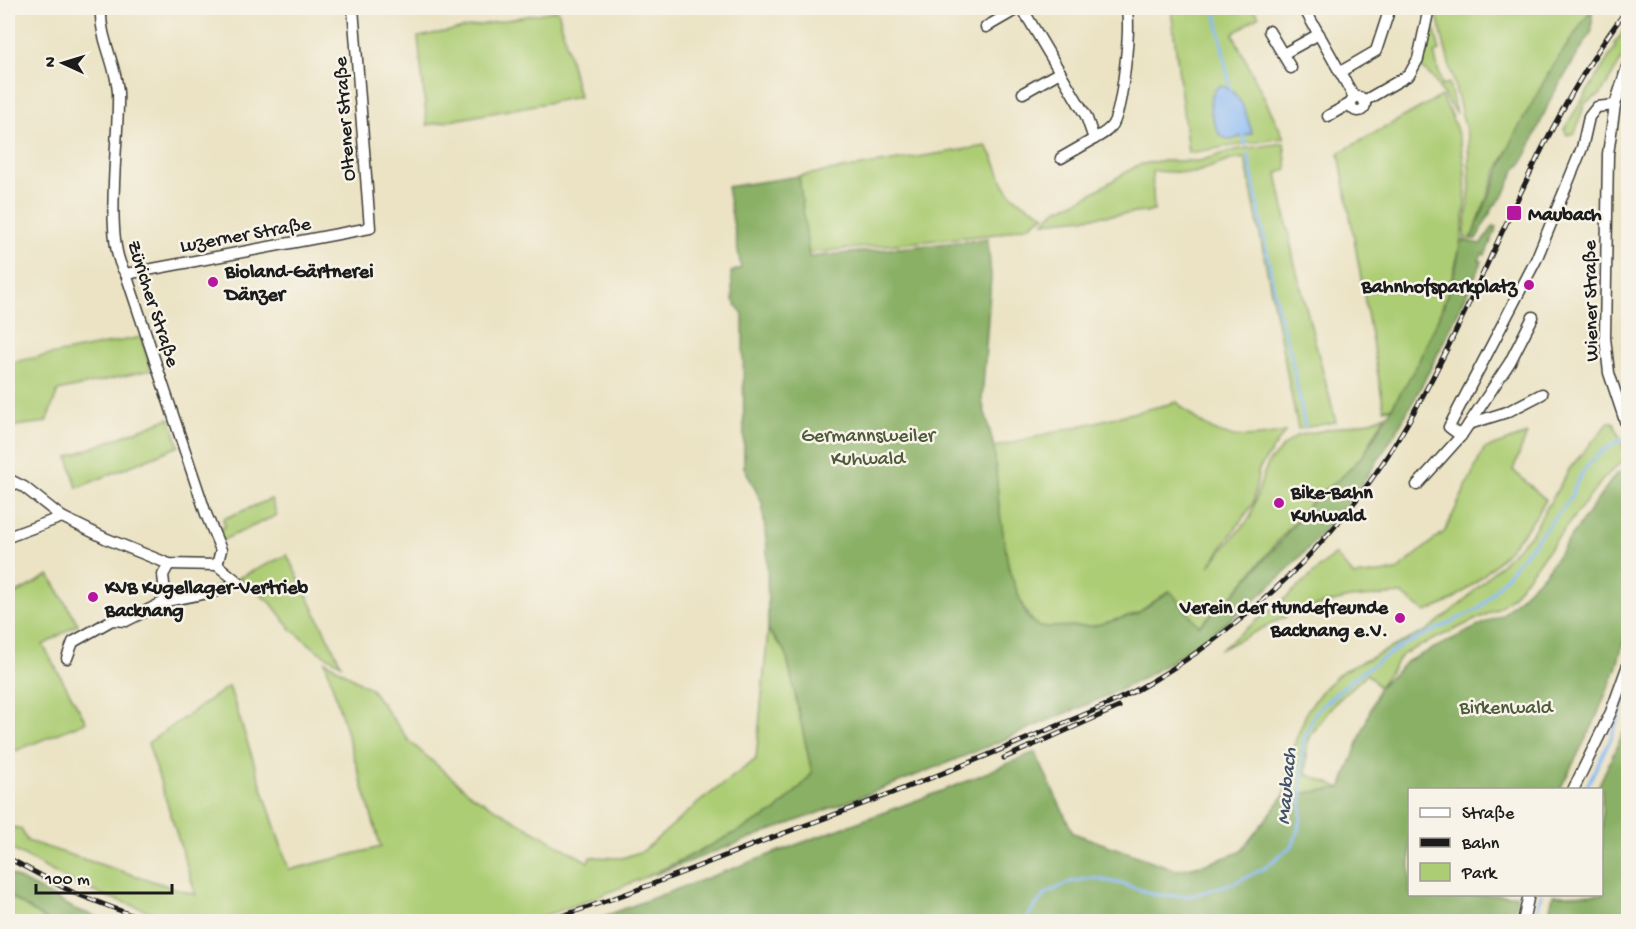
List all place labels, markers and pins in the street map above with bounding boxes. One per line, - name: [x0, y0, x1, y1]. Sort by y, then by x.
- marker: Maubach: [1505, 204, 1523, 222]
- place label: Maubach: [1528, 205, 1602, 228]
- place label: Bioland-Gärtnerei Dänzer: [223, 262, 373, 308]
- marker: Bioland-Gärtnerei Dänzer: [206, 275, 220, 289]
- place label: Bahnhofsparkplatz: [1361, 277, 1518, 300]
- marker: Bahnhofsparkplatz: [1522, 278, 1536, 292]
- place label: Bike-Bahn Kuhwald: [1290, 483, 1373, 529]
- marker: Bike-Bahn Kuhwald: [1272, 496, 1286, 510]
- place label: KVB Kugellager-Vertrieb Backnang: [104, 578, 309, 624]
- marker: KVB Kugellager-Vertrieb Backnang: [86, 590, 100, 604]
- place label: Verein der Hundefreunde Backnang e.V.: [1179, 598, 1389, 644]
- marker: Verein der Hundefreunde Backnang e.V.: [1393, 611, 1407, 625]

